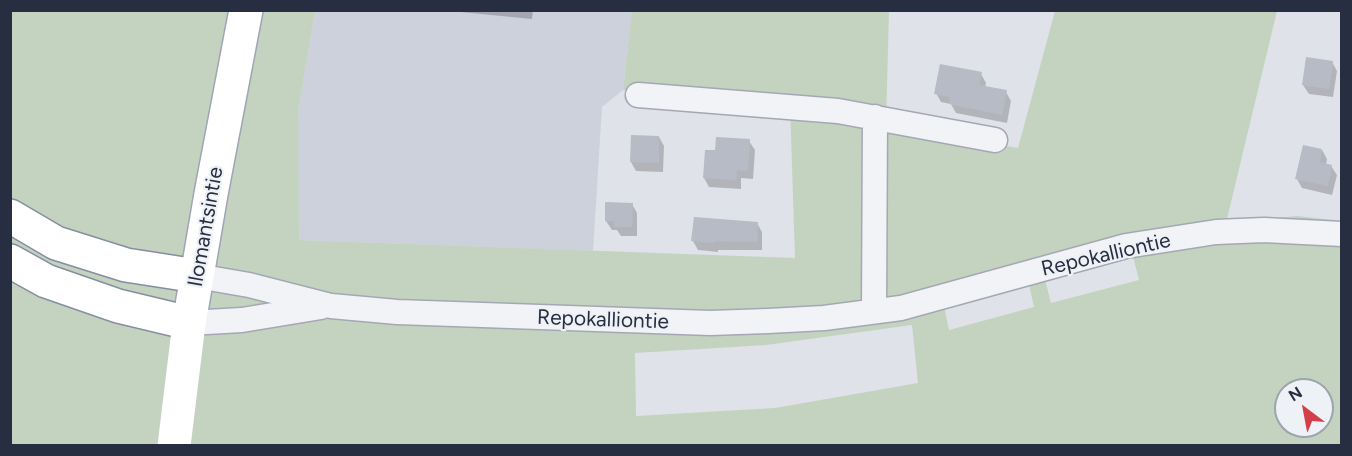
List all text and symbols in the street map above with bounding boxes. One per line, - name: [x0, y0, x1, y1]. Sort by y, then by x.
- street label: Ilomantsintie: [183, 165, 229, 289]
- street label: Repokalliontie: [1039, 228, 1173, 282]
- street label: Repokalliontie: [537, 305, 669, 335]
- north arrow: [1274, 378, 1334, 438]
- text: N: [1285, 383, 1306, 405]

